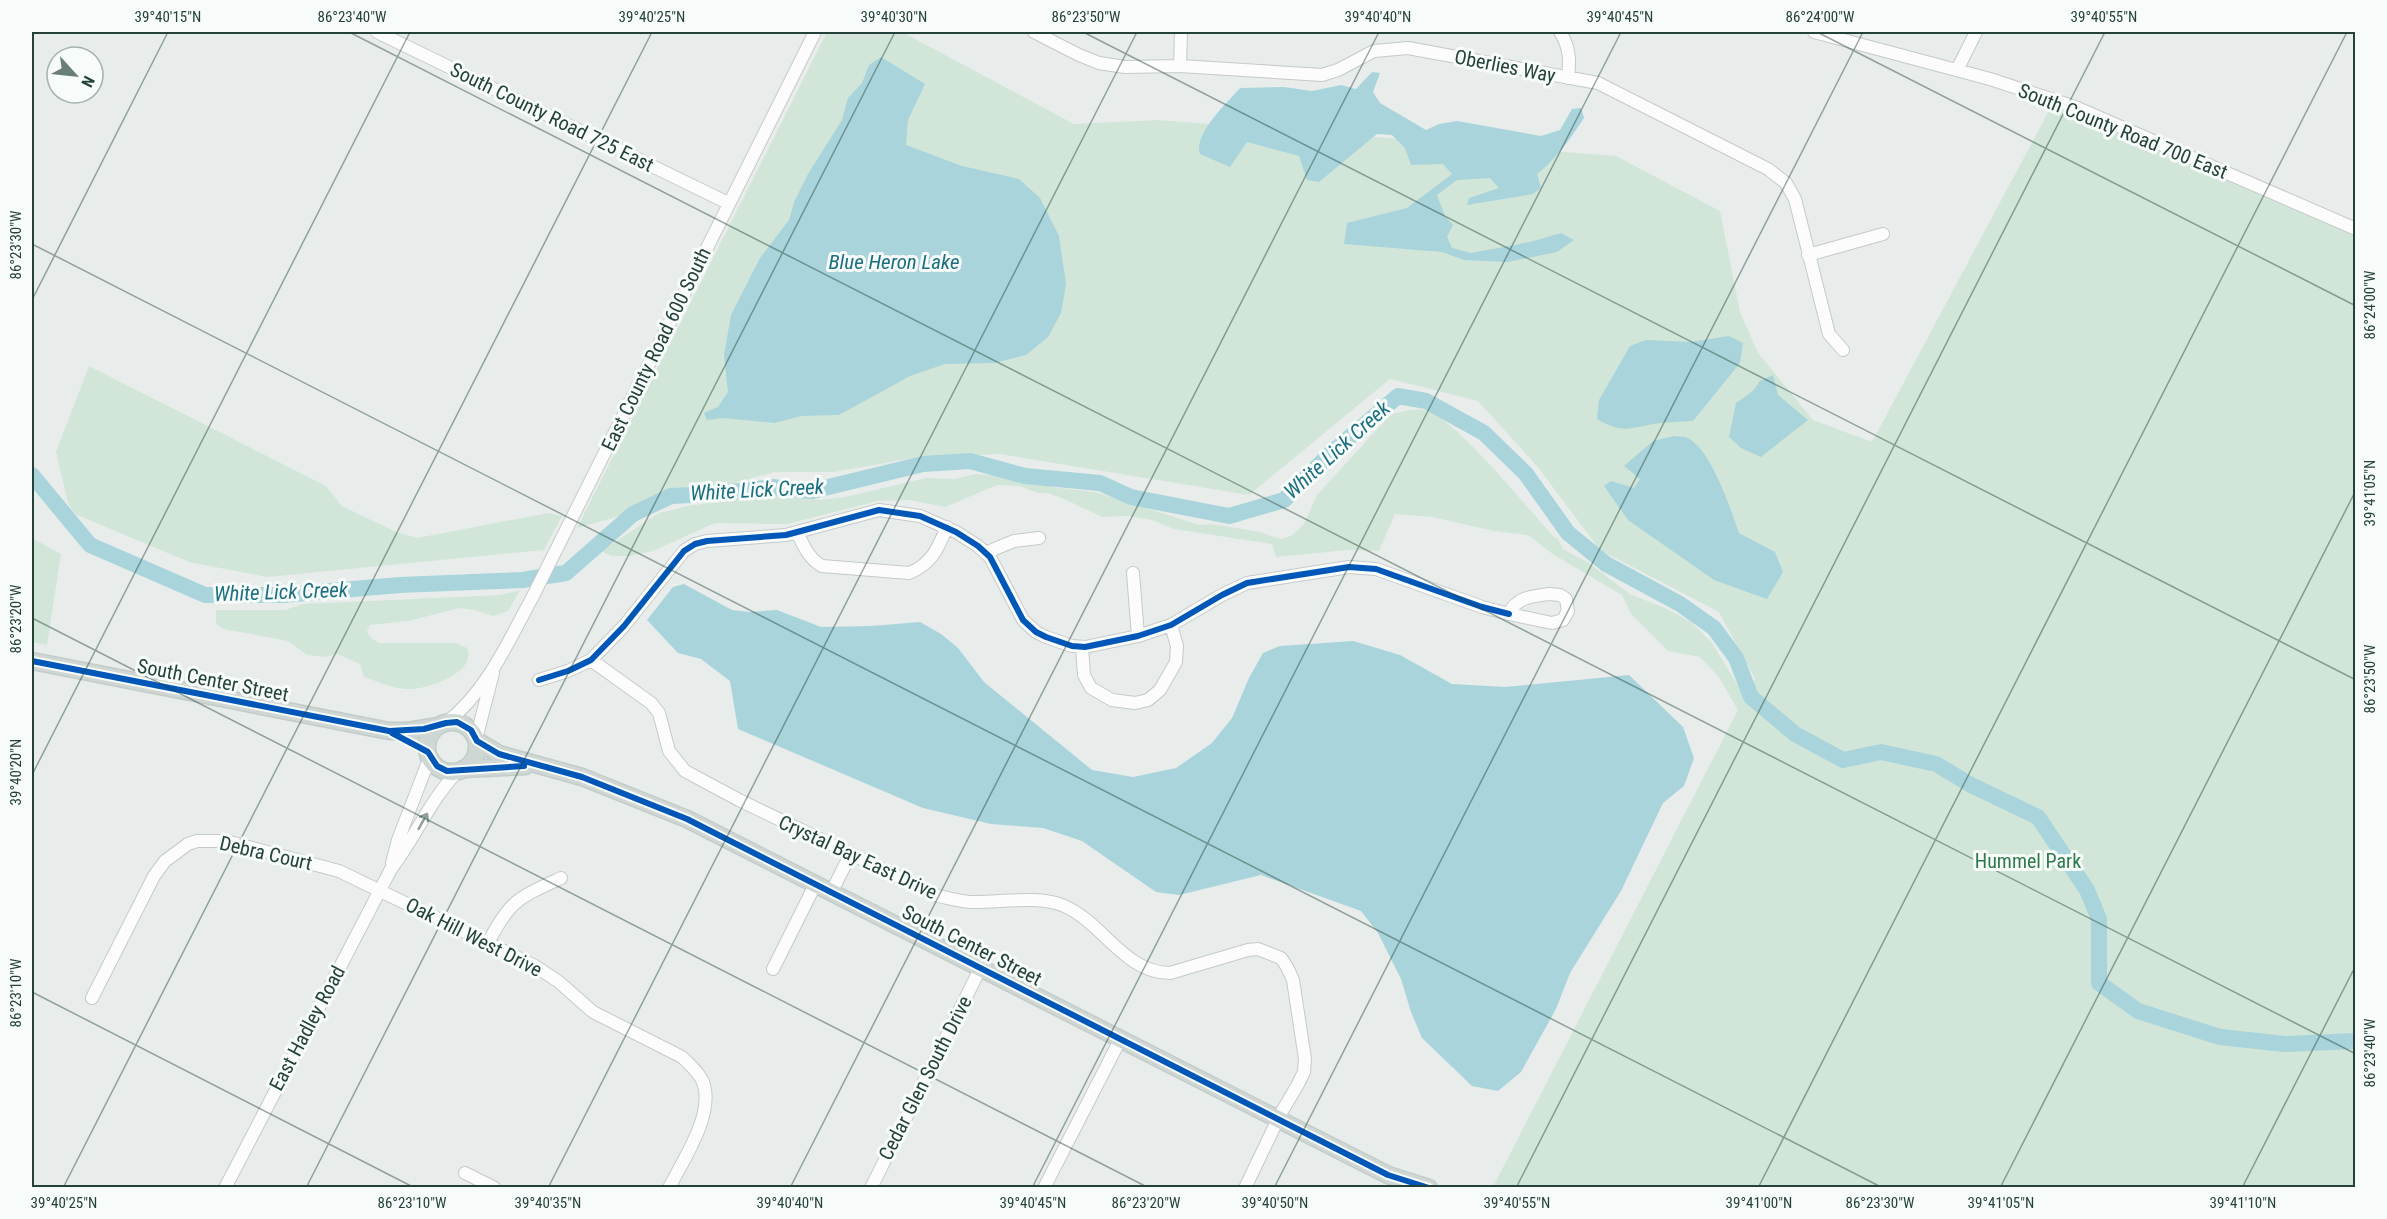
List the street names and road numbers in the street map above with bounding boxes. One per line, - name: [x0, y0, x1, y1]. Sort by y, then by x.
- street label: Oberlies Way: [1453, 44, 1557, 88]
- street label: South County Road 725 East: [446, 57, 658, 177]
- street label: South County Road 700 East: [2015, 78, 2231, 184]
- street label: East County Road 600 South: [596, 243, 716, 455]
- street label: South Center Street: [135, 654, 291, 706]
- street label: Crystal Bay East Drive: [775, 810, 941, 904]
- street label: Debra Court: [217, 831, 315, 875]
- street label: Oak Hill West Drive: [402, 892, 546, 982]
- street label: South Center Street: [898, 899, 1046, 991]
- street label: East Hadley Road: [264, 961, 350, 1095]
- street label: Cedar Glen South Drive: [873, 992, 977, 1164]

